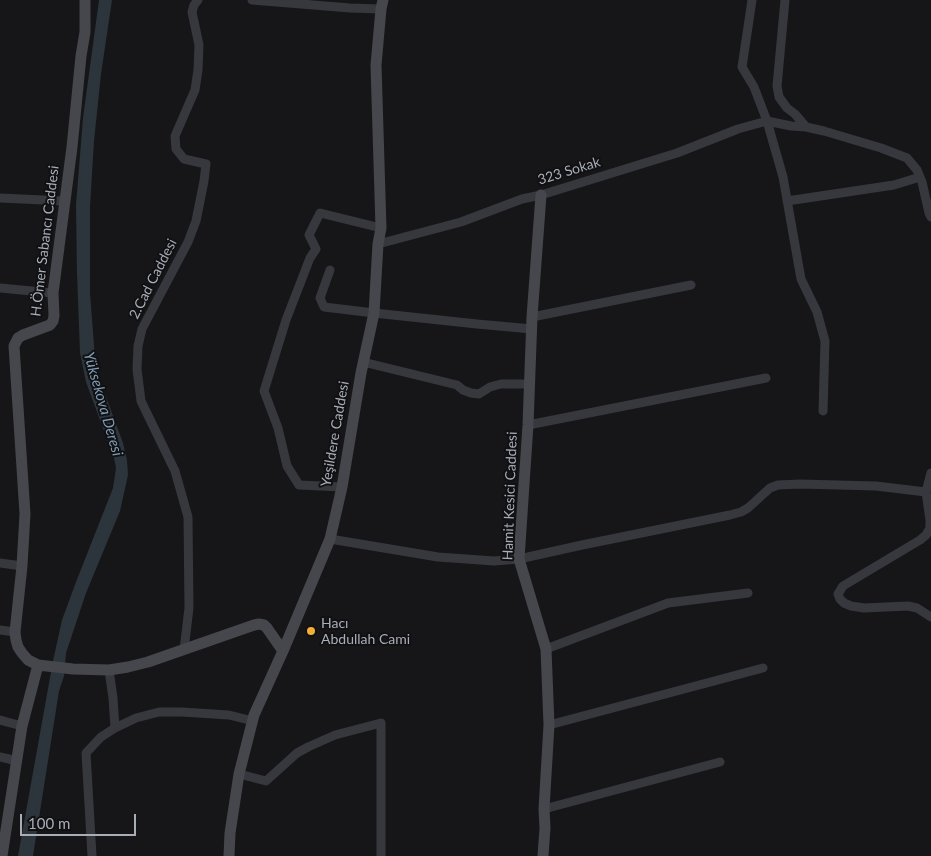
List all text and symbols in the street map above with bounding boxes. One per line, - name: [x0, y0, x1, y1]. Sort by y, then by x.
- street label: 323 Sokak: [536, 154, 602, 188]
- street label: H.Ömer Sabancı Caddesi: [27, 165, 63, 317]
- street label: 2.Cad Caddesi: [126, 236, 180, 322]
- water label: Yüksekova Deresi: [80, 350, 126, 458]
- street label: Yeşildere Caddesi: [317, 380, 353, 488]
- street label: Hamit Kesici Caddesi: [499, 431, 521, 561]
- place label: Hacı Abdullah Cami: [321, 615, 410, 648]
- marker: Hacı Abdullah Cami: [305, 625, 317, 637]
- scale bar: [22, 804, 139, 836]
- text: 100 m: [28, 814, 70, 832]

